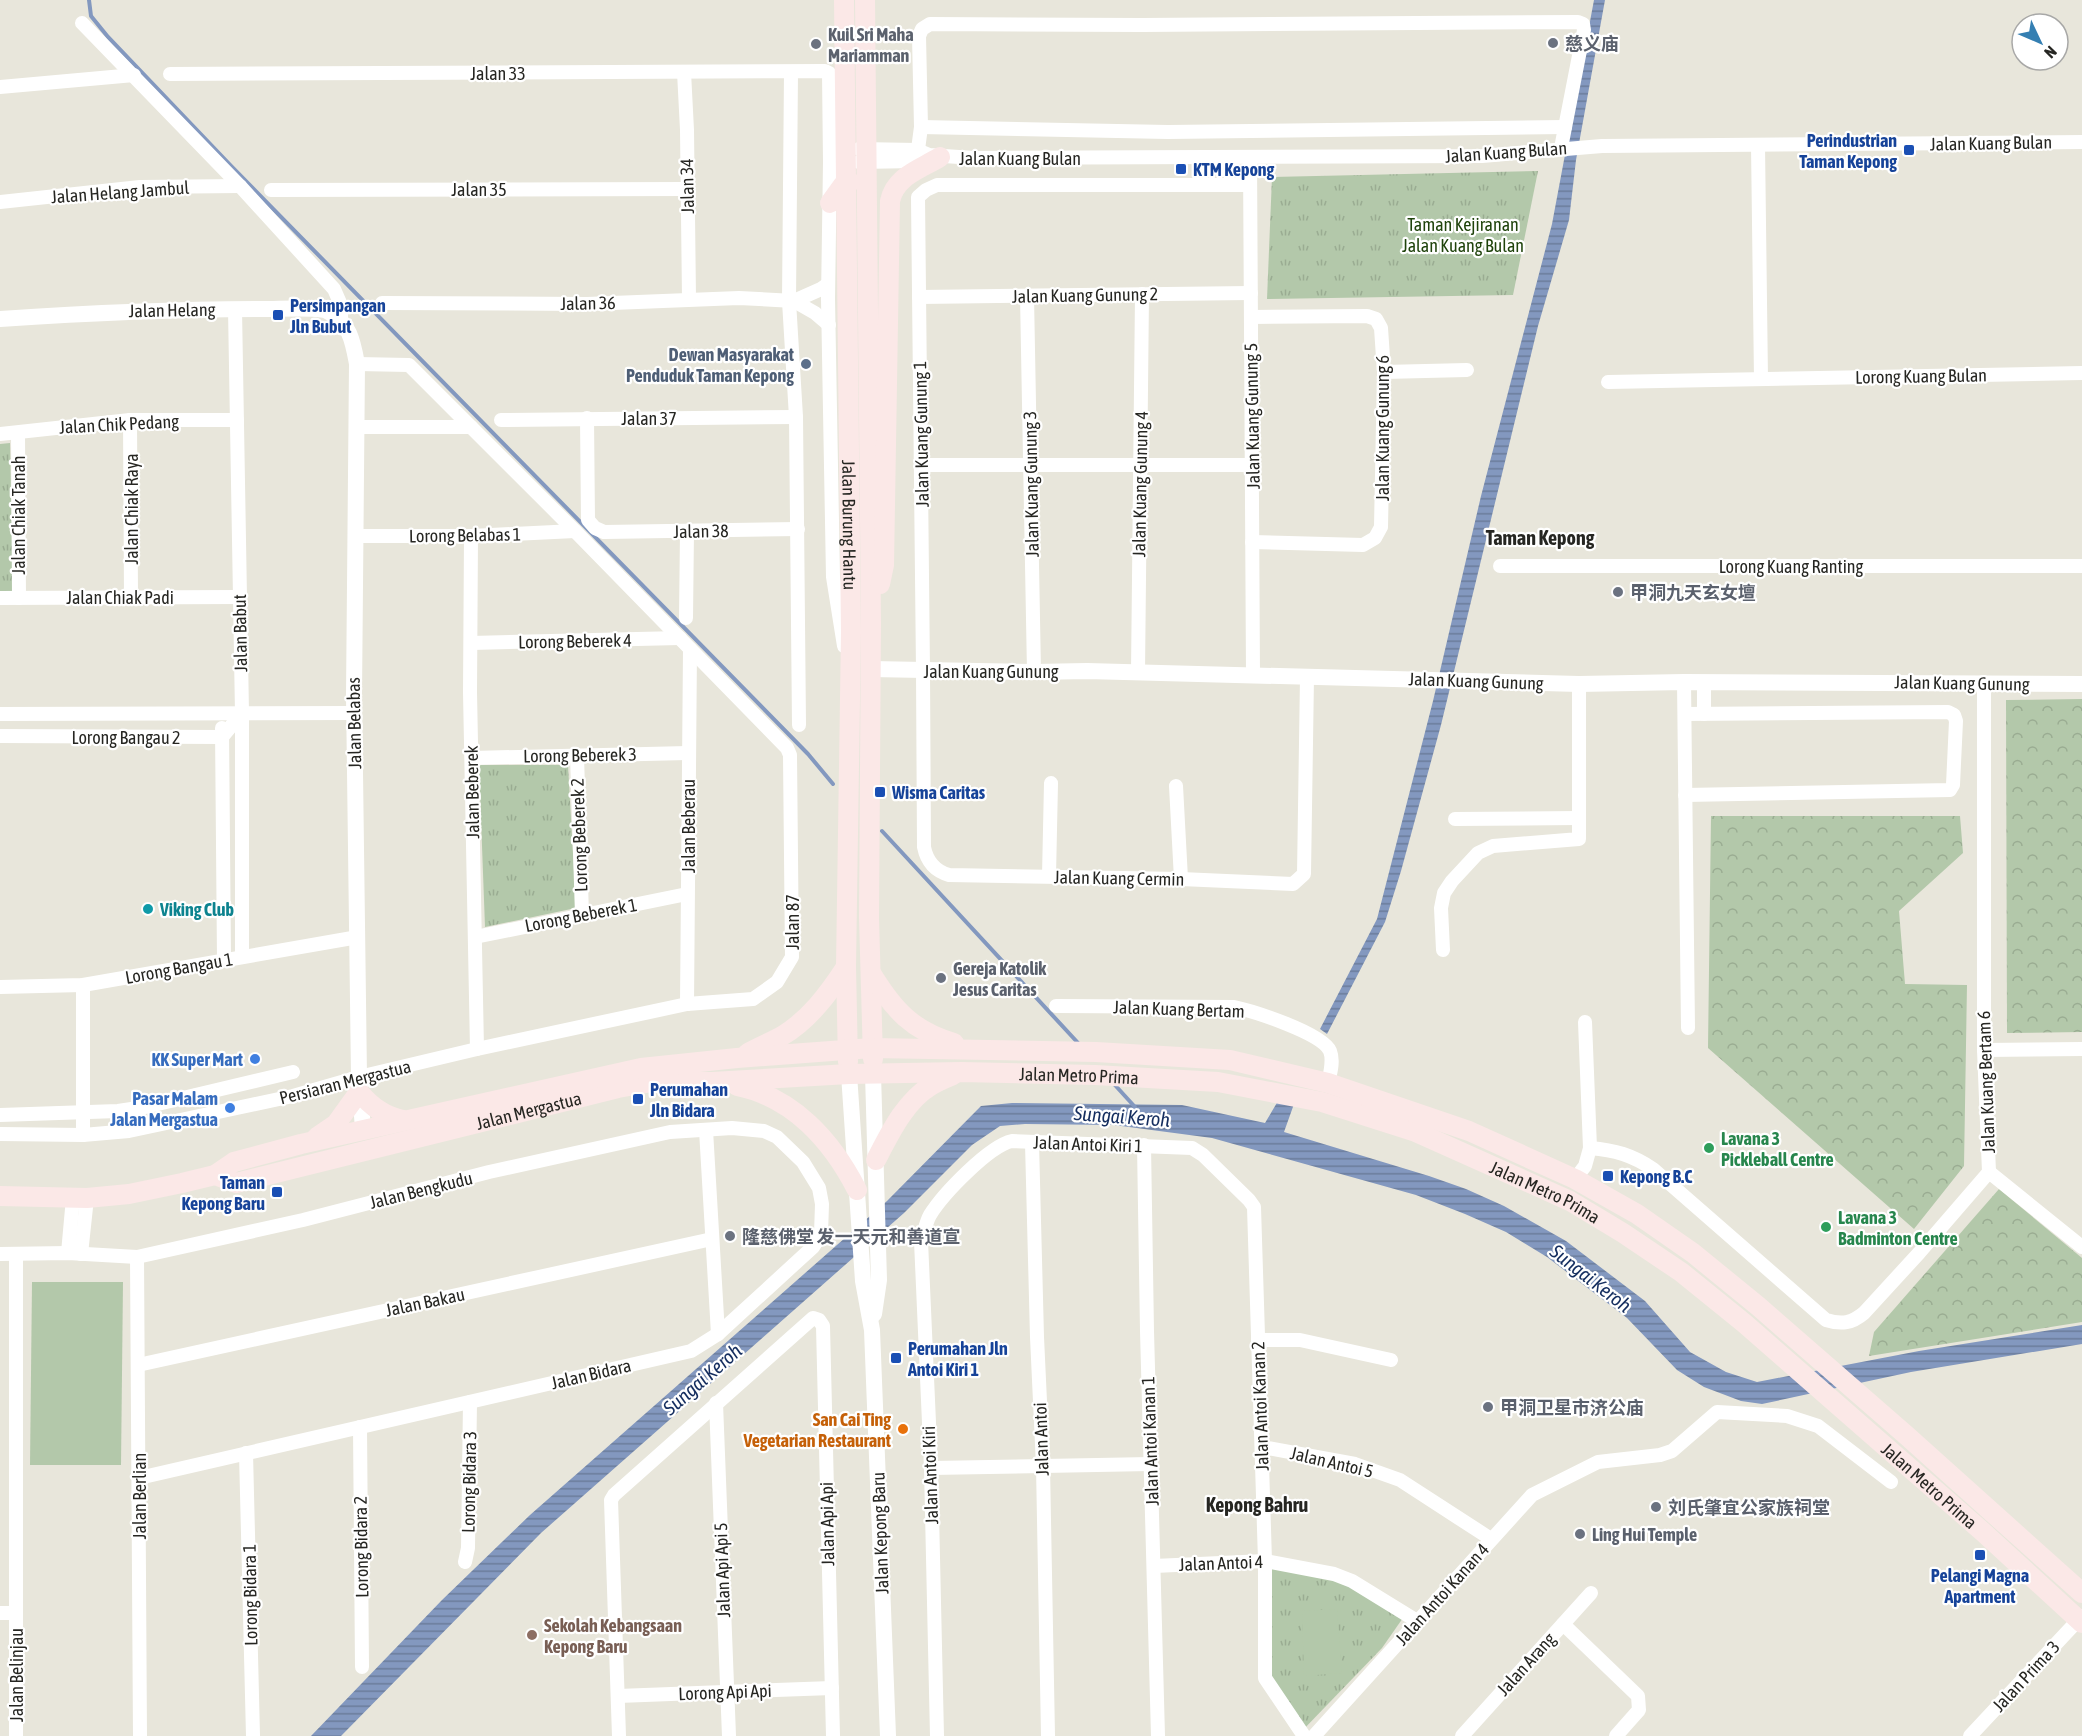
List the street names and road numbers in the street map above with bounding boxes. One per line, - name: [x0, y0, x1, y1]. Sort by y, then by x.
- street label: Jalan 33: [470, 63, 526, 84]
- street label: Jalan Kuang Bulan: [1930, 131, 2052, 155]
- street label: Jalan Kuang Bulan: [1444, 137, 1568, 167]
- street label: Jalan Kuang Bulan: [959, 148, 1081, 169]
- street label: Jalan 34: [676, 158, 698, 214]
- street label: Jalan Helang Jambul: [50, 177, 190, 207]
- street label: Jalan 35: [451, 179, 507, 200]
- street label: Jalan Kuang Gunung 2: [1012, 283, 1158, 307]
- street label: Jalan 36: [560, 292, 616, 314]
- street label: Jalan Helang: [128, 299, 216, 321]
- street label: Jalan Kuang Gunung 5: [1240, 343, 1264, 489]
- street label: Jalan Kuang Gunung 6: [1372, 355, 1393, 501]
- street label: Jalan Kuang Gunung 1: [909, 361, 933, 507]
- street label: Lorong Kuang Bulan: [1855, 364, 1987, 388]
- street label: Jalan 37: [621, 408, 677, 429]
- street label: Jalan Chik Pedang: [59, 410, 180, 438]
- street label: Jalan Kuang Gunung 3: [1019, 411, 1043, 557]
- street label: Jalan Kuang Gunung 4: [1128, 411, 1152, 557]
- street label: Jalan Chiak Raya: [121, 453, 142, 565]
- street label: Jalan Chiak Tanah: [8, 455, 29, 575]
- street label: Jalan Burung Hantu: [839, 460, 861, 590]
- street label: Jalan 38: [673, 520, 729, 542]
- street label: Lorong Belabas 1: [409, 524, 521, 546]
- street label: Lorong Kuang Ranting: [1719, 556, 1864, 577]
- street label: Jalan Chiak Padi: [66, 587, 174, 608]
- street label: Jalan Babut: [229, 594, 251, 672]
- street label: Lorong Beberek 4: [518, 630, 632, 652]
- street label: Jalan Kuang Gunung: [923, 661, 1059, 682]
- street label: Jalan Kuang Gunung: [1408, 668, 1544, 694]
- street label: Jalan Kuang Gunung: [1894, 671, 2030, 695]
- street label: Jalan Belabas: [343, 677, 365, 769]
- street label: Lorong Bangau 2: [71, 727, 181, 748]
- street label: Lorong Beberek 3: [523, 744, 637, 766]
- street label: Jalan Beberek: [461, 745, 483, 839]
- street label: Lorong Beberek 2: [567, 778, 591, 892]
- street label: Jalan Beberau: [678, 779, 699, 873]
- street label: Jalan Kuang Cermin: [1054, 866, 1184, 890]
- street label: Lorong Beberek 1: [523, 894, 639, 936]
- street label: Jalan 87: [782, 894, 803, 950]
- street label: Lorong Bangau 1: [123, 948, 235, 988]
- street label: Jalan Kuang Bertam: [1113, 996, 1245, 1022]
- street label: Jalan Kuang Bertam 6: [1973, 1010, 1999, 1154]
- street label: Persiaran Mergastua: [277, 1055, 413, 1109]
- street label: Jalan Metro Prima: [1019, 1063, 1139, 1088]
- street label: Jalan Mergastua: [474, 1087, 584, 1133]
- street label: Jalan Antoi Kiri 1: [1033, 1132, 1143, 1156]
- street label: Jalan Metro Prima: [1487, 1156, 1604, 1227]
- street label: Jalan Bengkudu: [367, 1167, 475, 1213]
- street label: Jalan Bakau: [384, 1283, 466, 1321]
- street label: Jalan Antoi Kanan 2: [1247, 1341, 1273, 1471]
- street label: Jalan Bidara: [549, 1355, 633, 1393]
- street label: Jalan Antoi Kanan 1: [1137, 1376, 1163, 1506]
- street label: Jalan Antoi: [1029, 1402, 1053, 1476]
- street label: Jalan Antoi Kiri: [918, 1425, 942, 1525]
- street label: Lorong Bidara 3: [458, 1431, 480, 1533]
- street label: Jalan Metro Prima: [1878, 1438, 1982, 1533]
- street label: Jalan Antoi 5: [1288, 1442, 1376, 1482]
- street label: Jalan Berlian: [129, 1453, 150, 1539]
- street label: Jalan Kepong Baru: [867, 1472, 893, 1594]
- street label: Jalan Api Api: [816, 1482, 838, 1566]
- street label: Lorong Bidara 2: [350, 1496, 372, 1598]
- street label: Jalan Api Api 5: [710, 1522, 734, 1618]
- street label: Jalan Antoi Kanan 4: [1391, 1539, 1493, 1649]
- street label: Lorong Bidara 1: [239, 1544, 261, 1646]
- street label: Jalan Antoi 4: [1178, 1551, 1264, 1575]
- street label: Jalan Belinjau: [6, 1628, 27, 1722]
- street label: Jalan Arang: [1492, 1628, 1560, 1700]
- street label: Jalan Prima 3: [1988, 1636, 2064, 1716]
- street label: Lorong Api Api: [678, 1680, 772, 1704]

